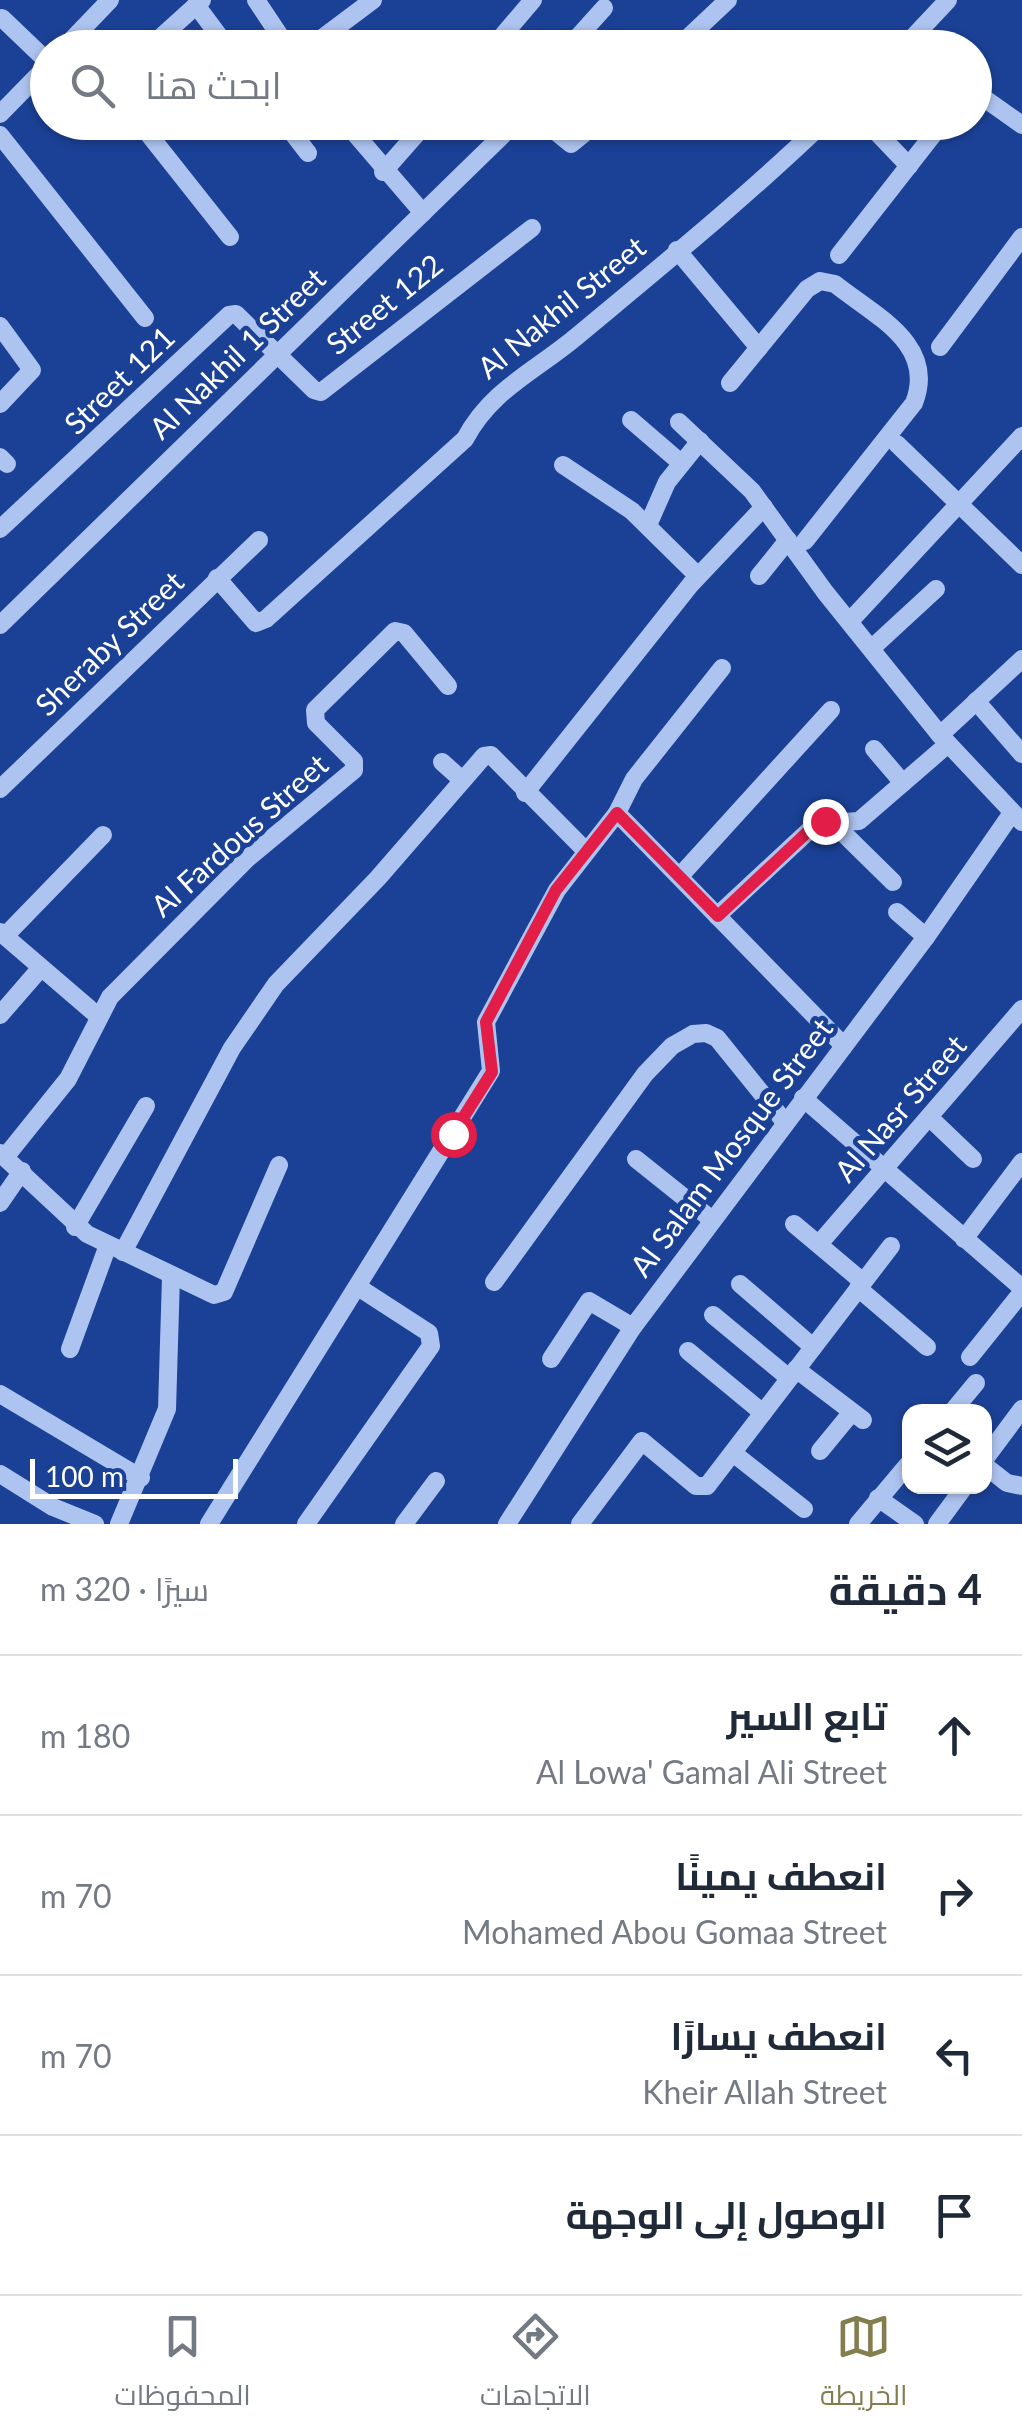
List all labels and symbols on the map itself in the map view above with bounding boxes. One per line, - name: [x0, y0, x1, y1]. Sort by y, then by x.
- street label: Al Nakhil Street: [470, 228, 652, 385]
- street label: Street 122: [318, 246, 449, 361]
- street label: Al Nakhil 1 Street: [141, 259, 332, 446]
- street label: Street 121: [56, 318, 181, 441]
- street label: Sheraby Street: [27, 563, 190, 722]
- street label: Al Fardous Street: [143, 746, 335, 923]
- route end: [803, 799, 849, 845]
- street label: Al Salam Mosque Street: [622, 1010, 839, 1283]
- street label: Al Nasr Street: [826, 1027, 973, 1188]
- route start: [431, 1112, 477, 1158]
- scale bar: [30, 1454, 238, 1498]

